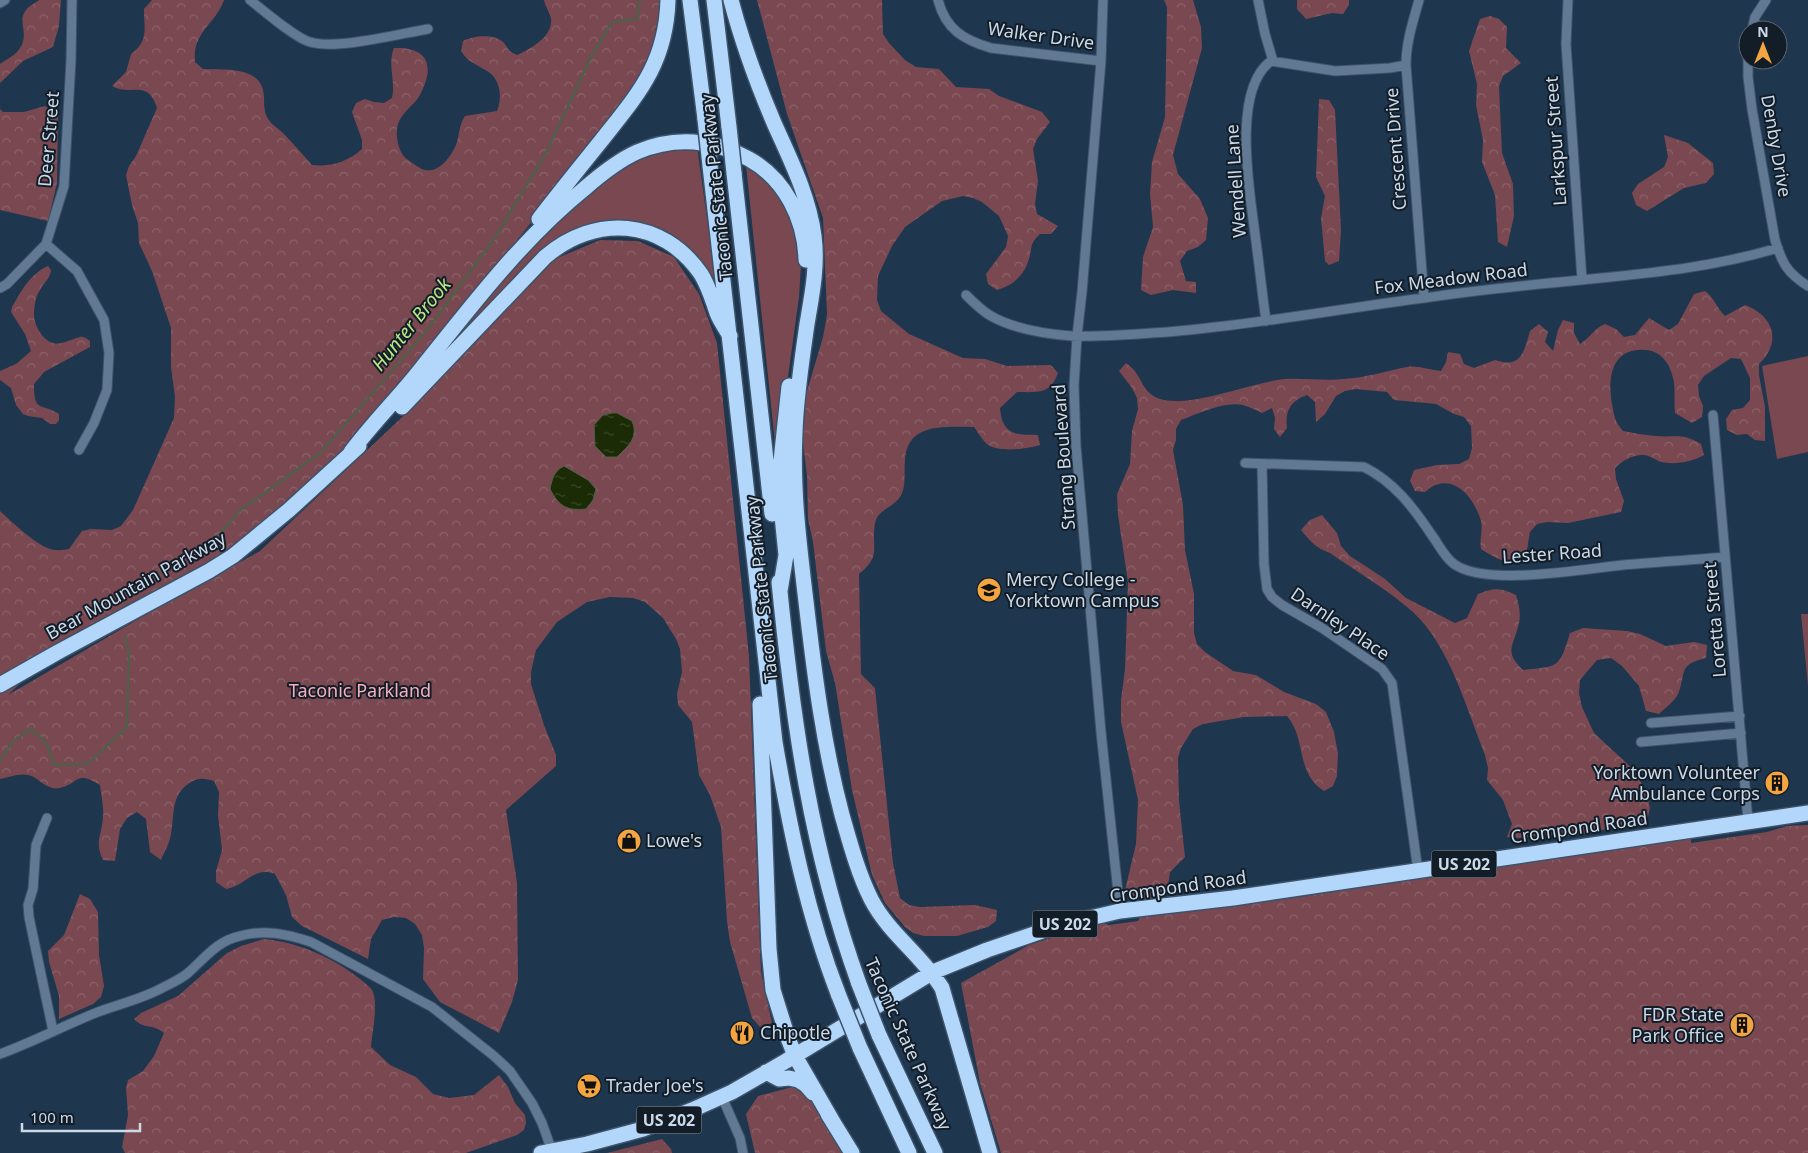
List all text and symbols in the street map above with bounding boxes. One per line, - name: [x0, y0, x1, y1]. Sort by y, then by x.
- street label: Walker Drive: [986, 16, 1096, 54]
- north arrow: [1738, 20, 1788, 70]
- text: N: [1757, 22, 1769, 41]
- street label: Larkspur Street: [1538, 75, 1571, 207]
- street label: Crescent Drive: [1379, 87, 1411, 211]
- street label: Deer Street: [32, 90, 64, 188]
- street label: Taconic State Parkway: [694, 92, 738, 281]
- street label: Denby Drive: [1756, 93, 1798, 199]
- street label: Wendell Lane: [1219, 124, 1251, 239]
- street label: Fox Meadow Road: [1373, 257, 1529, 299]
- water label: Hunter Brook: [365, 272, 457, 376]
- street label: Strang Boulevard: [1046, 383, 1080, 531]
- street label: Taconic State Parkway: [739, 494, 783, 683]
- street label: Bear Mountain Parkway: [41, 525, 230, 645]
- street label: Lester Road: [1501, 538, 1603, 568]
- street label: Loretta Street: [1697, 561, 1731, 679]
- place label: Mercy College - Yorktown Campus: [1006, 567, 1159, 612]
- school or university icon: Mercy College - Yorktown Campus: [976, 577, 1002, 603]
- street label: Darnley Place: [1286, 581, 1395, 665]
- park label: Taconic Parkland: [289, 678, 431, 702]
- place label: Yorktown Volunteer Ambulance Corps: [1593, 760, 1761, 805]
- building icon: Yorktown Volunteer Ambulance Corps: [1764, 770, 1790, 796]
- street label: Crompond Road: [1509, 806, 1649, 849]
- shop icon: Lowe's: [616, 828, 642, 854]
- place label: Lowe's: [646, 828, 702, 852]
- road number: US 202: [1432, 851, 1496, 878]
- street label: Crompond Road: [1108, 865, 1248, 908]
- road number: US 202: [1032, 911, 1098, 938]
- street label: Taconic State Parkway: [860, 953, 958, 1134]
- place label: FDR State Park Office: [1631, 1002, 1724, 1047]
- building icon: FDR State Park Office: [1729, 1012, 1755, 1038]
- restaurant icon: Chipotle: [729, 1020, 755, 1046]
- place label: Chipotle: [760, 1020, 830, 1044]
- supermarket icon: Trader Joe's: [576, 1073, 602, 1099]
- place label: Trader Joe's: [606, 1073, 704, 1097]
- scale bar: [22, 1100, 140, 1132]
- road number: US 202: [636, 1106, 702, 1134]
- text: 100 m: [30, 1107, 74, 1127]

